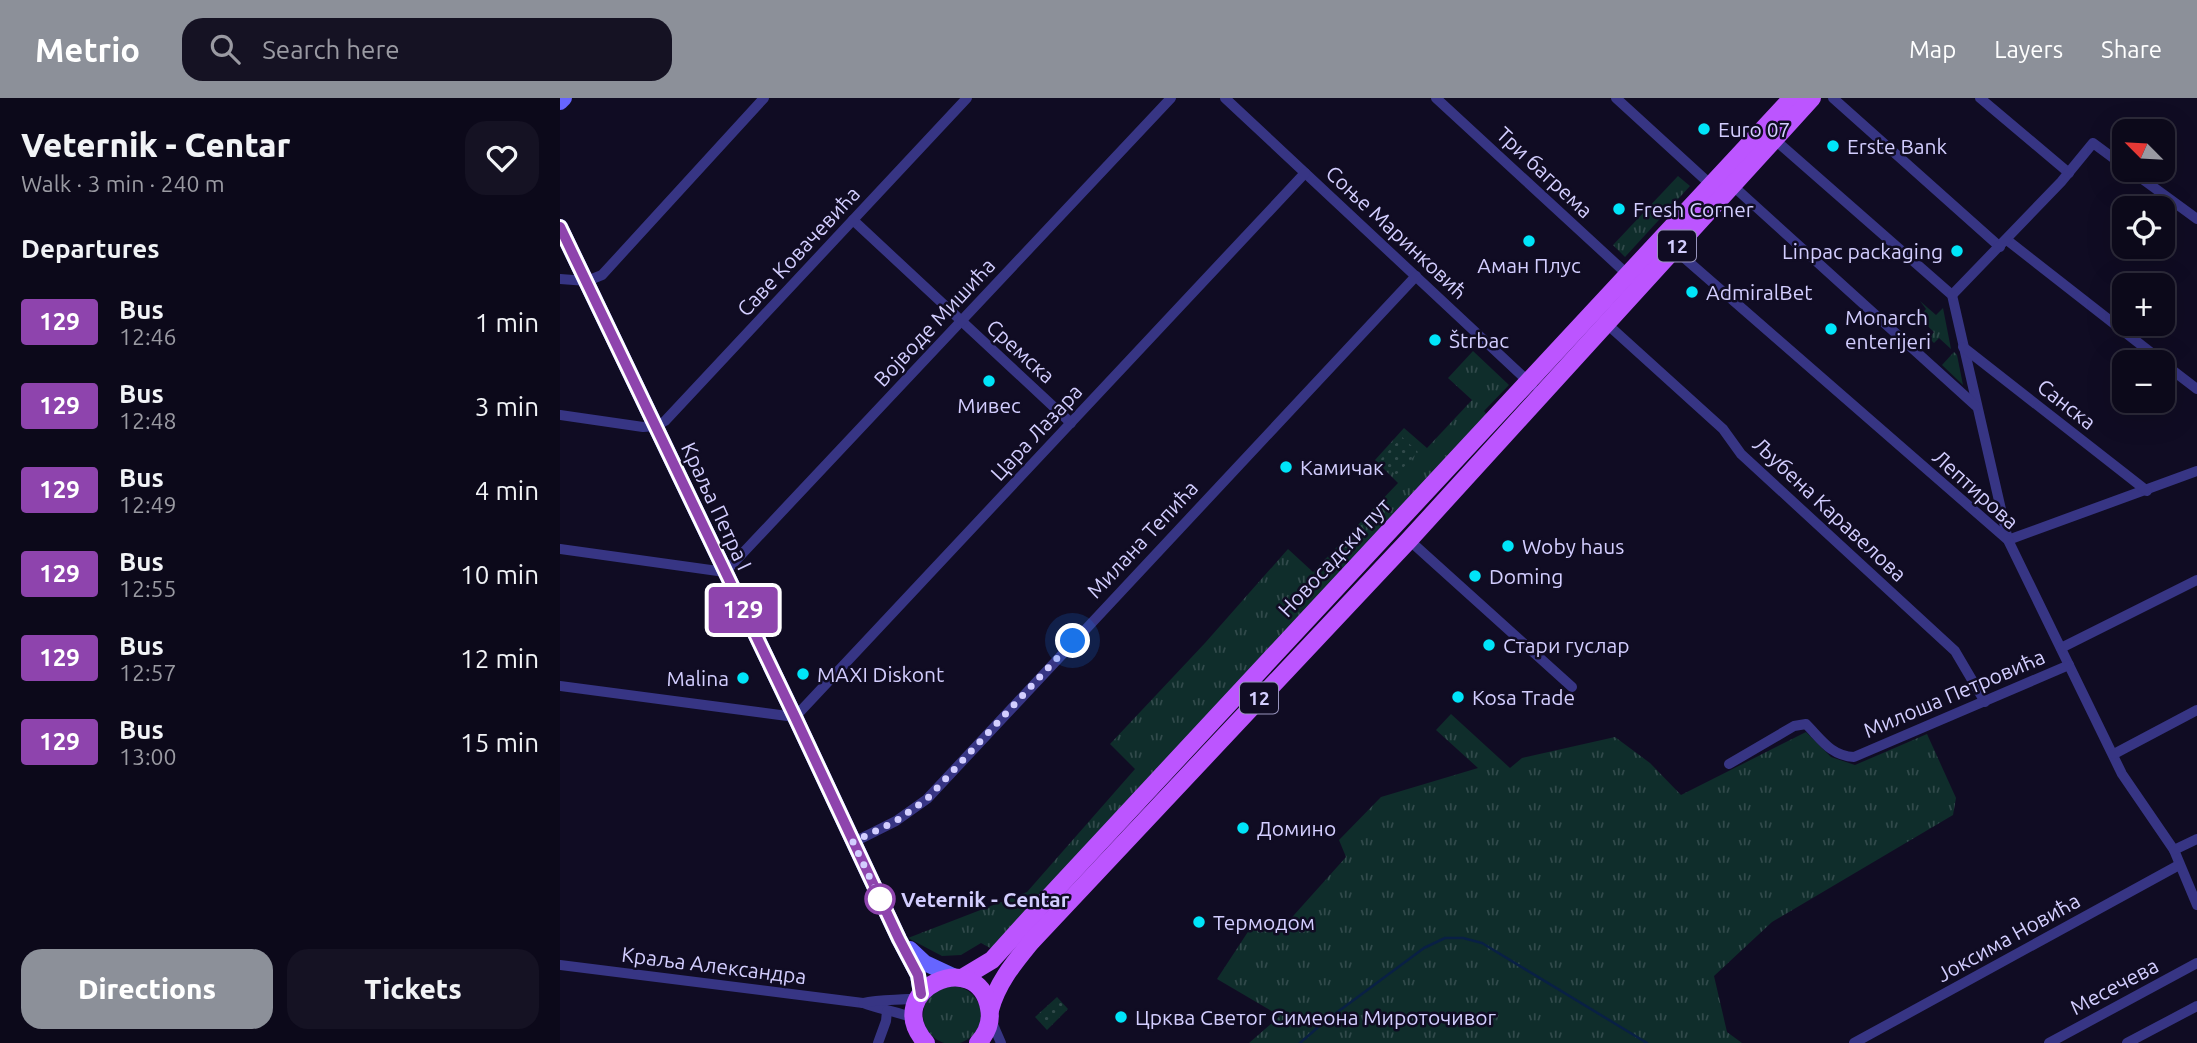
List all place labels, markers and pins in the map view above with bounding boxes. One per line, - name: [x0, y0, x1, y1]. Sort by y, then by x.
- place label: Euro 07: [1718, 117, 1790, 141]
- marker: Euro 07: [1696, 121, 1712, 137]
- place label: Erste Bank: [1847, 134, 1948, 158]
- marker: Erste Bank: [1825, 138, 1841, 154]
- place label: Fresh Corner: [1633, 197, 1754, 221]
- marker: Fresh Corner: [1611, 201, 1627, 217]
- marker: Аман Плус: [1521, 233, 1537, 249]
- place label: Linpac packaging: [1782, 239, 1943, 263]
- marker: Linpac packaging: [1949, 243, 1965, 259]
- place label: Аман Плус: [1477, 253, 1581, 277]
- place label: AdmiralBet: [1706, 280, 1813, 304]
- marker: AdmiralBet: [1684, 284, 1700, 300]
- place label: Monarch enterijeri: [1845, 305, 1931, 353]
- marker: Monarch enterijeri: [1823, 321, 1839, 337]
- place label: Štrbac: [1449, 328, 1509, 352]
- marker: Štrbac: [1427, 332, 1443, 348]
- marker: Мивес: [981, 373, 997, 389]
- place label: Мивес: [957, 393, 1021, 417]
- place label: Камичак: [1300, 455, 1384, 479]
- marker: Камичак: [1278, 459, 1294, 475]
- place label: Woby haus: [1522, 534, 1624, 558]
- marker: Woby haus: [1500, 538, 1516, 554]
- place label: Doming: [1489, 564, 1563, 588]
- marker: Doming: [1467, 568, 1483, 584]
- place label: Стари гуслар: [1503, 633, 1630, 657]
- marker: Стари гуслар: [1481, 637, 1497, 653]
- place label: MAXI Diskont: [817, 662, 944, 686]
- place label: Malina: [667, 666, 729, 690]
- marker: MAXI Diskont: [795, 666, 811, 682]
- marker: Malina: [735, 670, 751, 686]
- place label: Kosa Trade: [1472, 685, 1575, 709]
- marker: Kosa Trade: [1450, 689, 1466, 705]
- place label: Домино: [1257, 816, 1336, 840]
- marker: Домино: [1235, 820, 1251, 836]
- marker: Veternik - Centar: [865, 884, 895, 914]
- place label: Veternik - Centar: [901, 887, 1070, 911]
- place label: Термодом: [1213, 910, 1315, 934]
- marker: Термодом: [1191, 914, 1207, 930]
- place label: Црква Светог Симеона Мироточивог: [1135, 1005, 1497, 1029]
- marker: Црква Светог Симеона Мироточивог: [1113, 1009, 1129, 1025]

